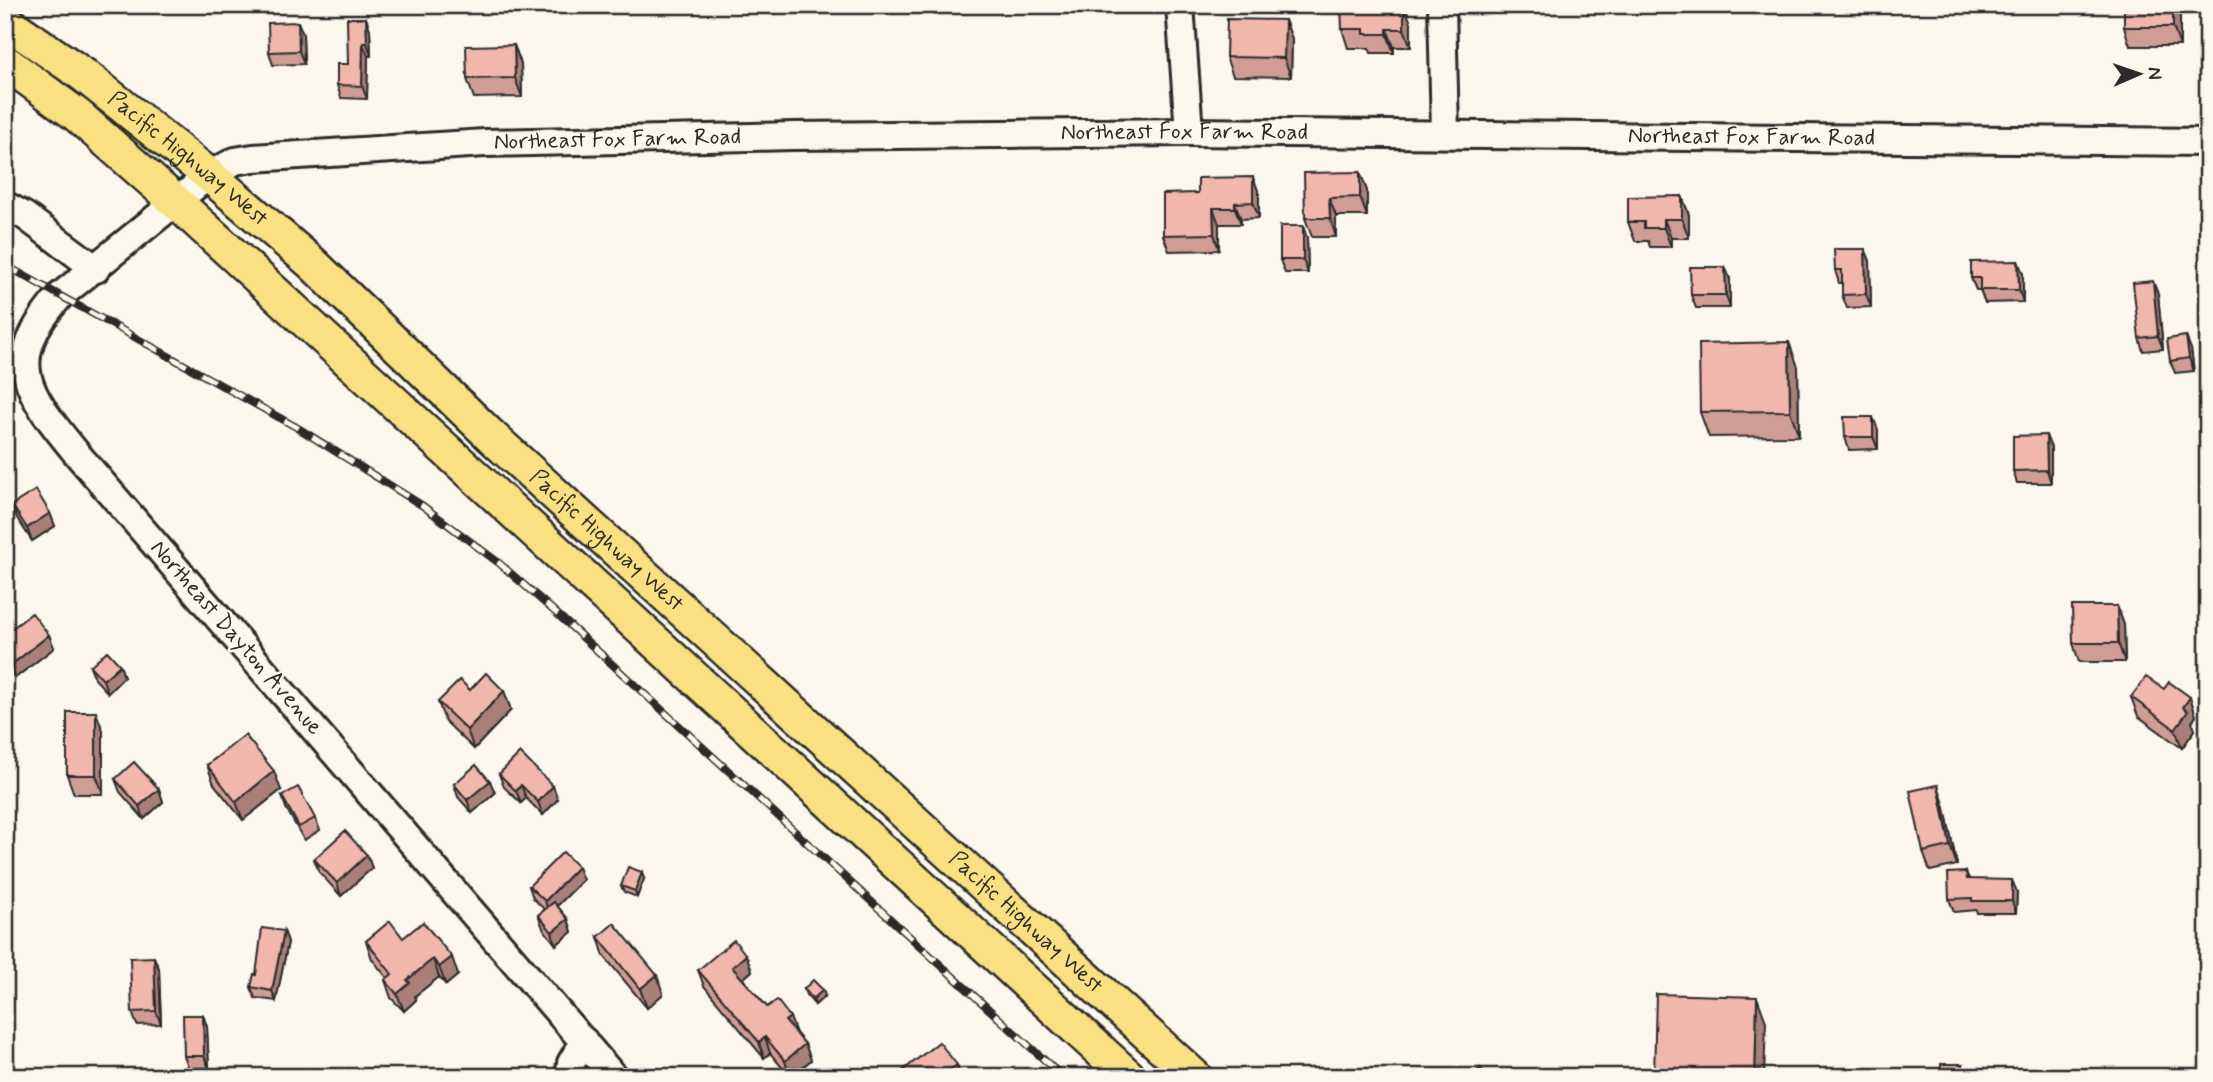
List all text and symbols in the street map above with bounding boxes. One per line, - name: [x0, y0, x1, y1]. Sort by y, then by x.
- north arrow: [2104, 38, 2174, 108]
- text: N: [2142, 67, 2167, 80]
- street label: Pacific Highway West: [101, 85, 274, 234]
- street label: Northeast Fox Farm Road: [1061, 117, 1308, 148]
- street label: Northeast Fox Farm Road: [1628, 121, 1875, 154]
- street label: Northeast Fox Farm Road: [493, 122, 741, 158]
- street label: Pacific Highway West: [523, 463, 690, 619]
- street label: Northeast Dayton Avenue: [143, 534, 329, 742]
- street label: Pacific Highway West: [942, 845, 1109, 1001]

